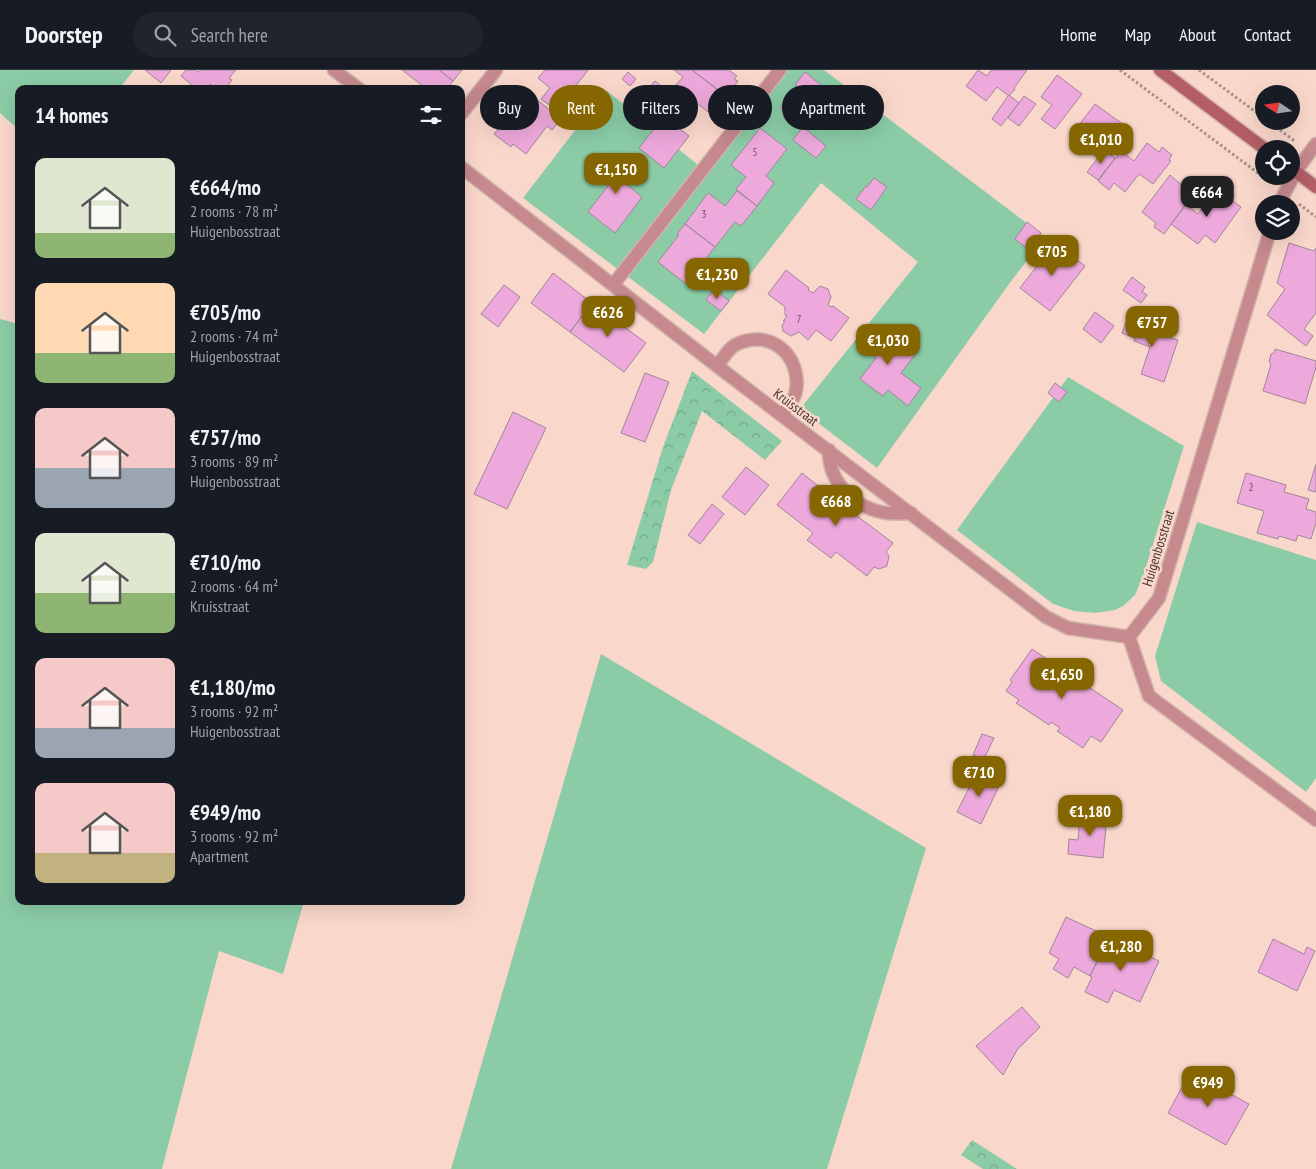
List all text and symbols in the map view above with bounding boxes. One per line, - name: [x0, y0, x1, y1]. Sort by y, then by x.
- search box: [133, 12, 483, 57]
- text: Doorstep: [25, 19, 103, 50]
- icon: search: [151, 21, 179, 49]
- text: Search here: [191, 23, 268, 47]
- text: Home: [1060, 23, 1097, 46]
- text: Map: [1125, 23, 1151, 46]
- text: About: [1179, 23, 1216, 46]
- text: Contact: [1244, 23, 1291, 46]
- chip: Buy: [480, 85, 539, 130]
- chip: Rent: [549, 85, 613, 130]
- chip: Filters: [623, 85, 698, 130]
- chip: New: [708, 85, 772, 130]
- chip: Apartment: [782, 85, 884, 130]
- north arrow: [1255, 85, 1300, 130]
- map controls: [1255, 85, 1300, 240]
- icon: filters: [417, 101, 445, 129]
- text: 14 homes: [35, 102, 108, 129]
- pin: €1,010: [1060, 122, 1142, 165]
- text: €1,010: [1080, 129, 1122, 149]
- button: locate: [1255, 140, 1300, 185]
- house number: 5: [753, 145, 758, 159]
- pin: €1,150: [575, 152, 657, 195]
- text: €1,150: [595, 159, 637, 179]
- text: €664/mo: [190, 174, 261, 201]
- pin: €664: [1177, 176, 1237, 218]
- icon: home: [75, 178, 135, 238]
- text: €664: [1192, 182, 1222, 202]
- button: layers: [1255, 195, 1300, 240]
- text: 2 rooms · 78 m²: [190, 201, 278, 221]
- house number: 3: [702, 207, 707, 221]
- text: Huigenbosstraat: [190, 221, 280, 241]
- pin: €705: [1022, 234, 1082, 277]
- text: €705: [1037, 241, 1067, 261]
- pin: €1,230: [676, 258, 758, 300]
- text: €1,230: [696, 264, 738, 284]
- pin: €626: [578, 296, 638, 338]
- text: €705/mo: [190, 299, 261, 326]
- text: €626: [593, 302, 623, 322]
- icon: home: [75, 303, 135, 363]
- pin: €757: [1122, 306, 1182, 348]
- house number: 7: [797, 312, 802, 326]
- text: €757: [1137, 312, 1167, 332]
- pin: €1,030: [847, 324, 929, 366]
- text: 2 rooms · 74 m²: [190, 326, 278, 346]
- text: €1,030: [867, 330, 909, 350]
- text: Huigenbosstraat: [190, 346, 280, 366]
- street label: Kruisstraat: [770, 384, 822, 430]
- text: €757/mo: [190, 424, 261, 451]
- icon: home: [75, 428, 135, 488]
- text: 3 rooms · 89 m²: [190, 451, 278, 471]
- text: Huigenbosstraat: [190, 471, 280, 491]
- house number: 2: [1249, 480, 1254, 494]
- pin: €668: [806, 484, 866, 527]
- text: €668: [821, 491, 851, 511]
- street label: Huigenbosstraat: [1138, 507, 1178, 588]
- text: €710/mo: [190, 549, 261, 576]
- icon: home: [75, 553, 135, 613]
- text: 2 rooms · 64 m²: [190, 576, 278, 596]
- text: Kruisstraat: [190, 596, 249, 616]
- pin: €1,650: [1021, 658, 1103, 700]
- text: €1,650: [1041, 664, 1083, 684]
- text: €1,180/mo: [190, 674, 275, 701]
- icon: home: [75, 678, 135, 738]
- text: 3 rooms · 92 m²: [190, 701, 278, 721]
- text: Huigenbosstraat: [190, 721, 280, 741]
- pin: €710: [949, 756, 1009, 798]
- text: €710: [964, 762, 994, 782]
- pin: €1,180: [1049, 794, 1131, 837]
- text: €949/mo: [190, 799, 261, 826]
- text: €1,180: [1069, 801, 1111, 821]
- icon: home: [75, 803, 135, 863]
- text: 3 rooms · 92 m²: [190, 826, 278, 846]
- text: Apartment: [190, 846, 249, 866]
- pin: €1,280: [1080, 930, 1162, 972]
- text: €1,280: [1100, 936, 1142, 956]
- pin: €949: [1178, 1066, 1238, 1108]
- text: €949: [1193, 1072, 1223, 1092]

